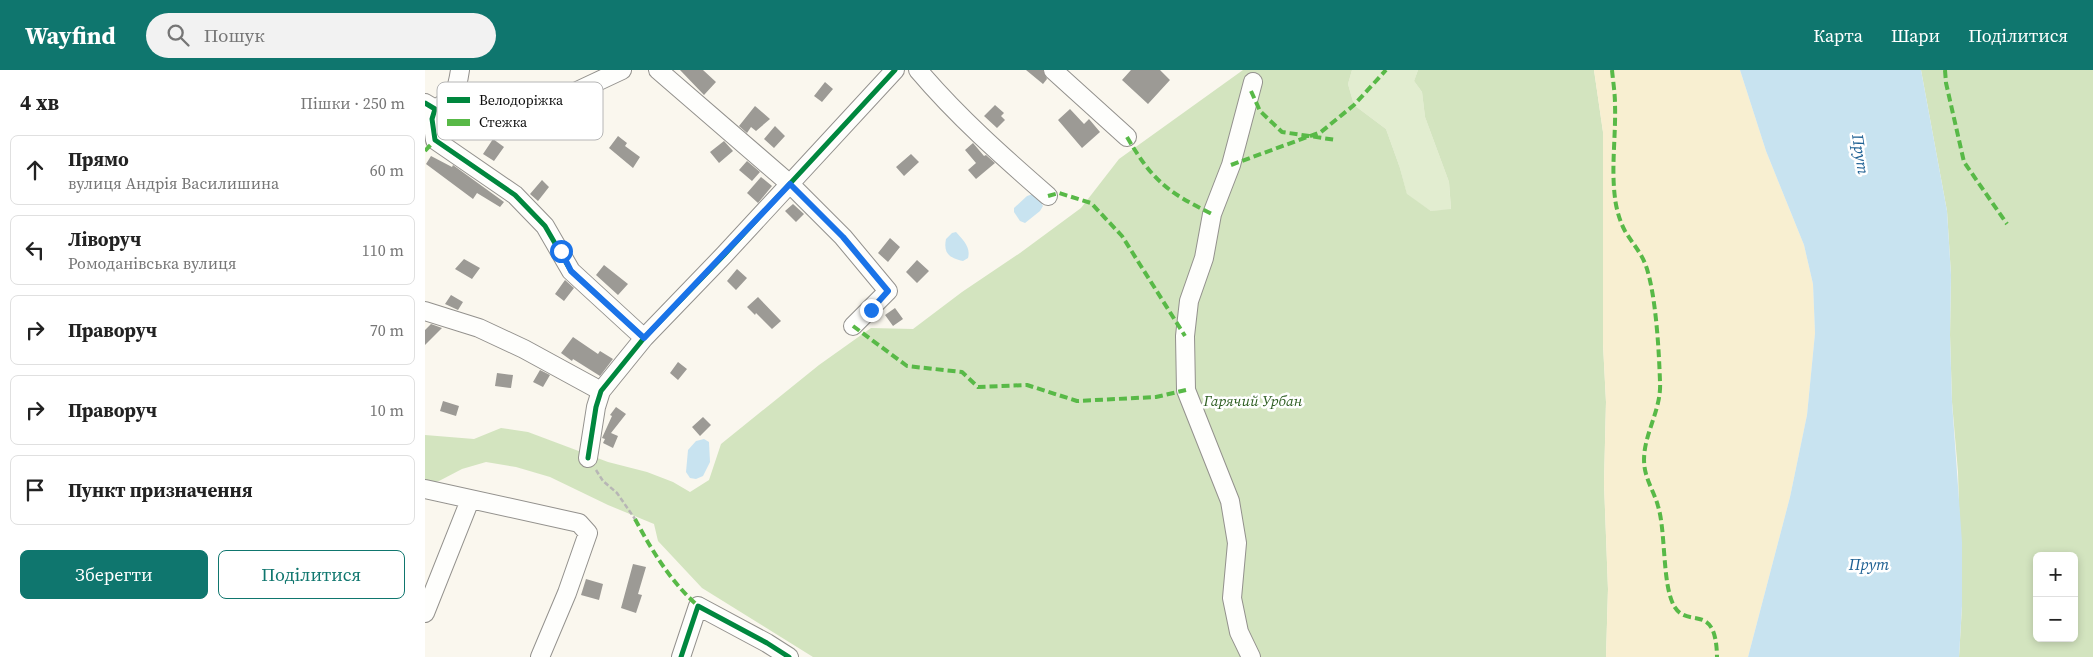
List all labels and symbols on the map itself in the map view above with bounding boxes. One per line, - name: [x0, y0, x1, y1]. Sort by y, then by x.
- legend: [437, 82, 603, 140]
- text: Велодоріжка: [479, 90, 564, 110]
- text: Стежка: [479, 112, 528, 132]
- water label: Прут: [1847, 131, 1875, 176]
- route start: [550, 240, 573, 263]
- route end: [860, 299, 883, 322]
- park label: Гарячий Урбан: [1203, 390, 1303, 411]
- water label: Прут: [1848, 553, 1889, 575]

